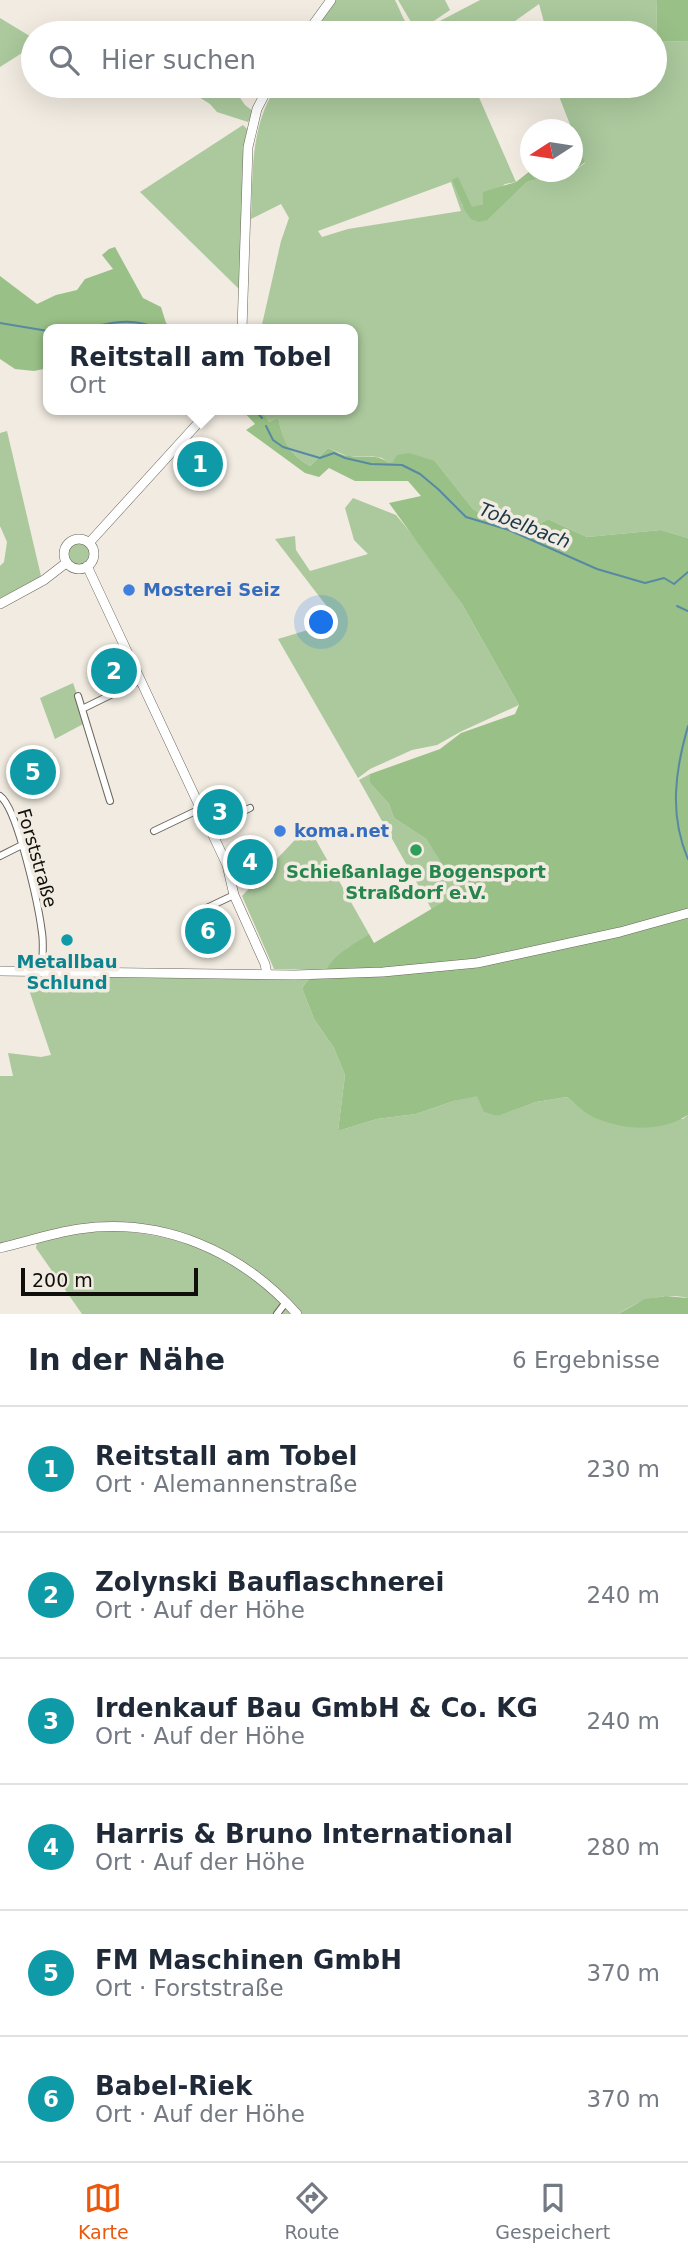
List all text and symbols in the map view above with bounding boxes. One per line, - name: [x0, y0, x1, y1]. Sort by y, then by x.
- search box: [21, 21, 667, 98]
- icon: search: [45, 41, 83, 79]
- text: Hier suchen: [101, 45, 256, 75]
- north arrow: [520, 119, 583, 182]
- popup: [43, 324, 358, 415]
- text: Reitstall am Tobel: [69, 342, 332, 372]
- text: Ort: [69, 372, 106, 398]
- pin: 1: [177, 438, 223, 490]
- water label: Tobelbach: [476, 498, 574, 552]
- place label: Mosterei Seiz: [143, 579, 280, 600]
- marker: Mosterei Seiz: [121, 582, 137, 598]
- your location: [304, 605, 338, 639]
- pin: 2: [91, 645, 137, 697]
- pin: 5: [10, 746, 56, 798]
- pin: 3: [197, 786, 243, 838]
- street label: Forststraße: [13, 806, 62, 910]
- place label: koma.net: [294, 820, 390, 841]
- marker: koma.net: [272, 823, 288, 839]
- pin: 4: [227, 836, 273, 888]
- marker: Schießanlage Bogensport Straßdorf e.V.: [408, 842, 424, 858]
- place label: Schießanlage Bogensport Straßdorf e.V.: [286, 861, 546, 903]
- pin: 6: [185, 905, 231, 957]
- marker: Metallbau Schlund: [59, 932, 75, 948]
- place label: Metallbau Schlund: [16, 951, 118, 993]
- scale bar: [21, 1265, 198, 1297]
- text: 200 m: [32, 1269, 93, 1291]
- text: In der Nähe: [28, 1342, 225, 1377]
- text: 6 Ergebnisse: [512, 1347, 660, 1373]
- text: Reitstall am Tobel: [95, 1441, 357, 1471]
- text: 1: [43, 1456, 59, 1482]
- text: 230 m: [586, 1456, 660, 1482]
- text: Ort · Alemannenstraße: [95, 1471, 357, 1497]
- text: Zolynski Bauflaschnerei: [95, 1567, 444, 1597]
- text: 2: [43, 1582, 59, 1608]
- text: 240 m: [586, 1582, 660, 1608]
- text: Ort · Auf der Höhe: [95, 1597, 305, 1623]
- text: Irdenkauf Bau GmbH & Co. KG: [95, 1693, 538, 1723]
- text: 3: [43, 1708, 59, 1734]
- text: 240 m: [586, 1708, 660, 1734]
- text: Ort · Auf der Höhe: [95, 1723, 305, 1749]
- text: Harris & Bruno International: [95, 1819, 513, 1849]
- text: 4: [43, 1834, 59, 1860]
- text: 280 m: [586, 1834, 660, 1860]
- text: Ort · Auf der Höhe: [95, 1849, 305, 1875]
- text: FM Maschinen GmbH: [95, 1945, 402, 1975]
- text: 5: [43, 1960, 59, 1986]
- text: 370 m: [586, 1960, 660, 1986]
- text: Ort · Forststraße: [95, 1975, 284, 2001]
- text: Babel-Riek: [95, 2071, 252, 2101]
- text: 6: [43, 2086, 59, 2112]
- text: 370 m: [586, 2086, 660, 2112]
- text: Ort · Auf der Höhe: [95, 2101, 305, 2127]
- tab: Karte: [78, 2179, 129, 2243]
- tab: Route: [284, 2179, 340, 2243]
- tab: Gespeichert: [495, 2179, 610, 2243]

